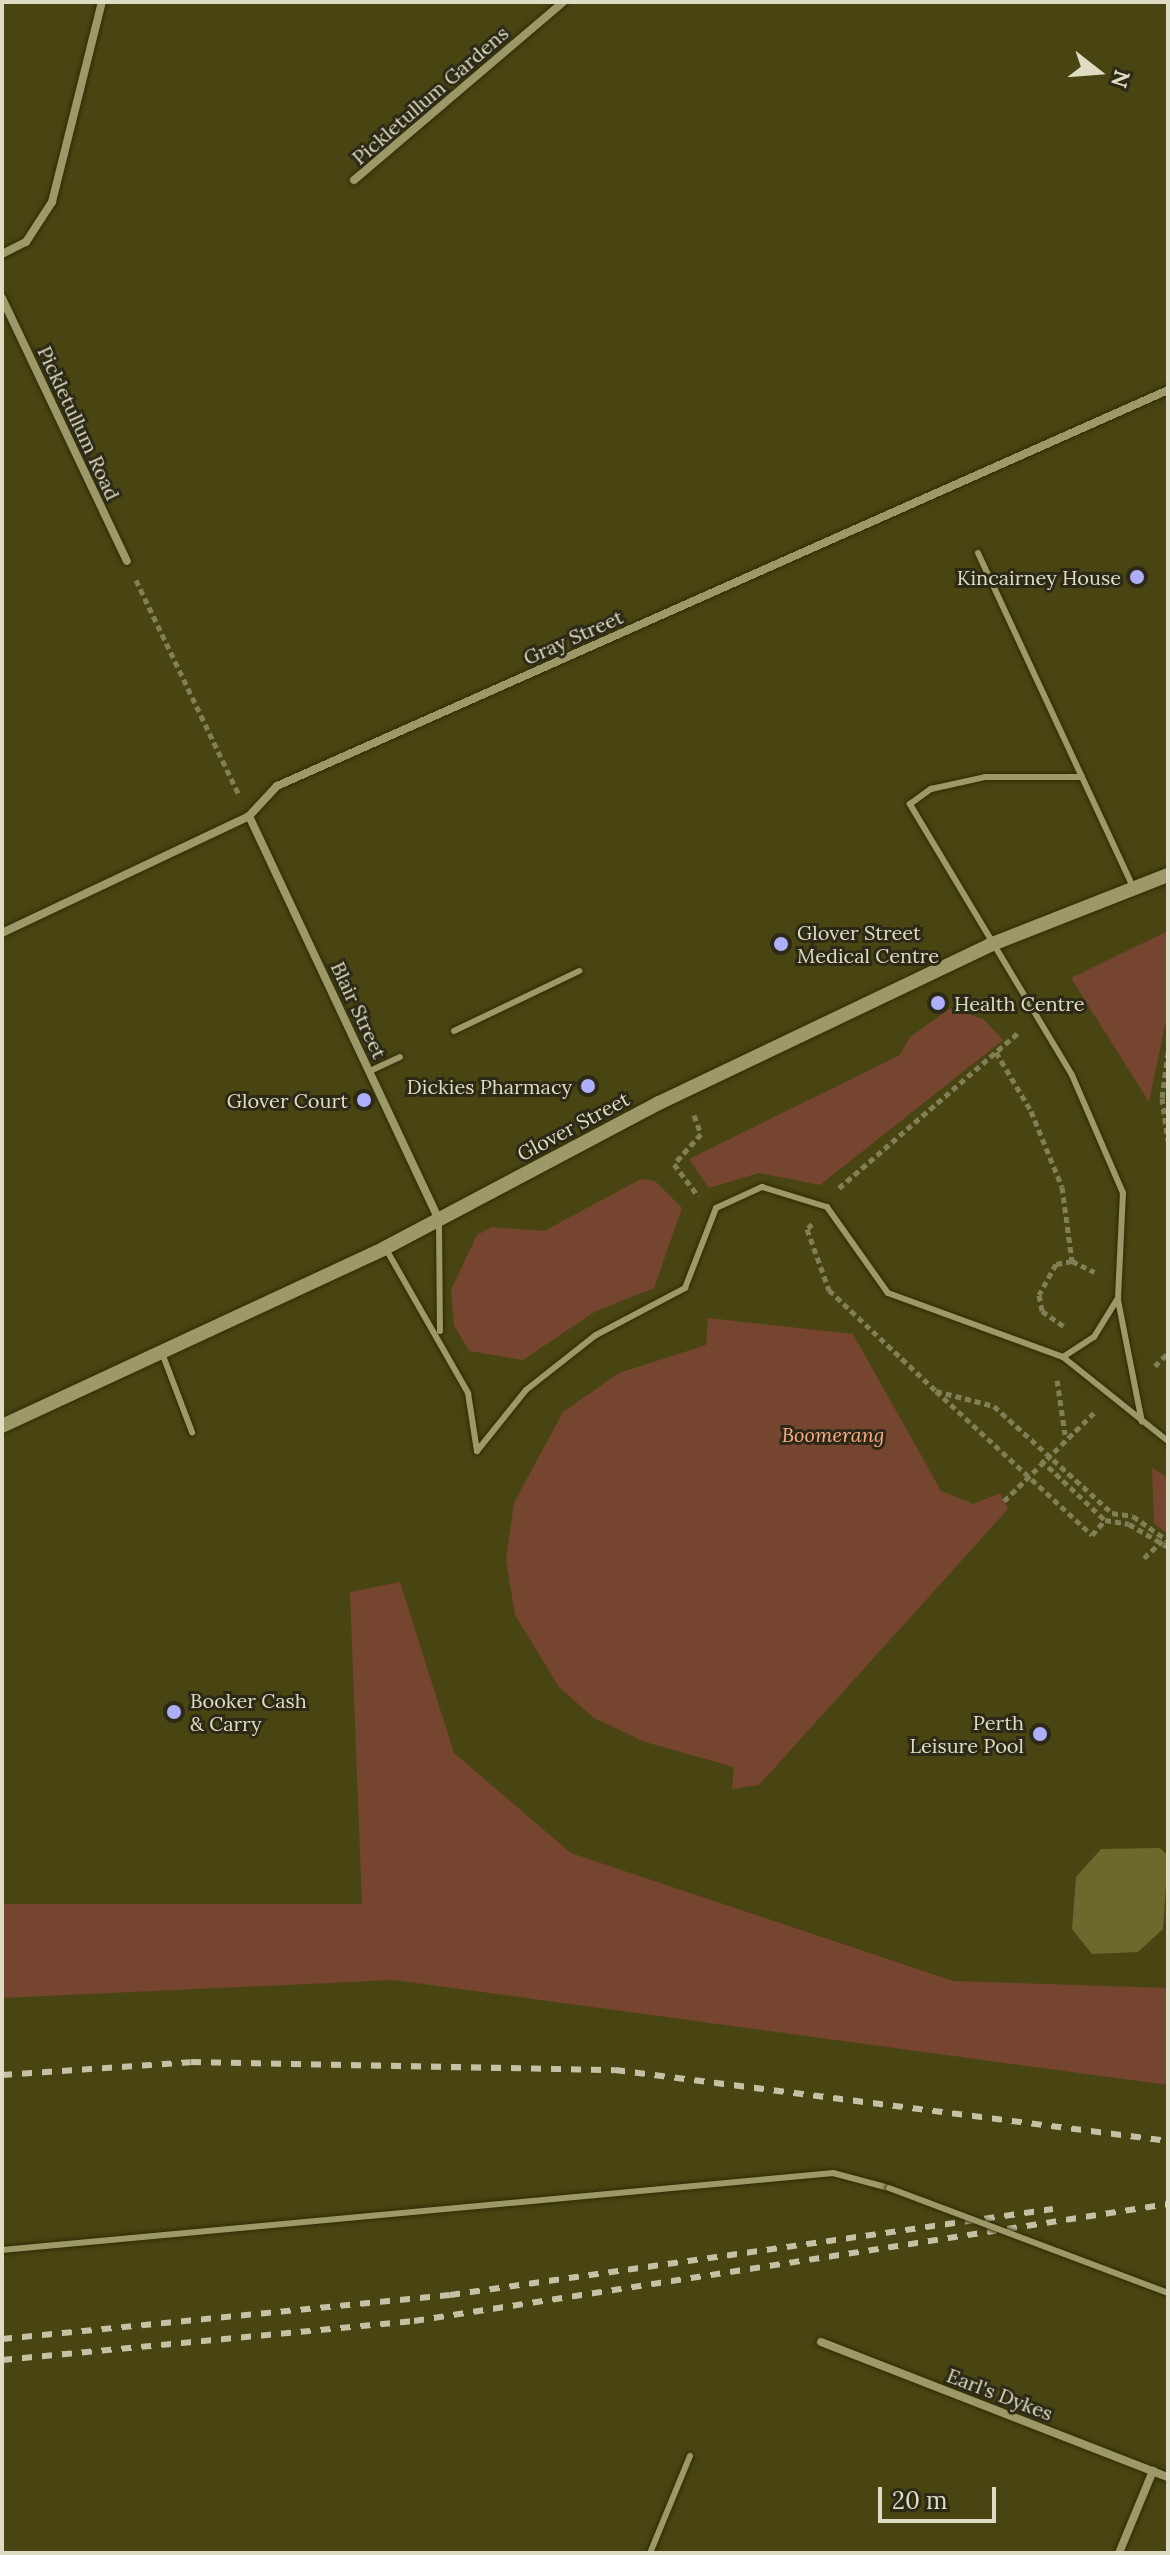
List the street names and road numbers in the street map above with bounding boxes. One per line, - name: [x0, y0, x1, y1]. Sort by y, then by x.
- street label: Pickletullum Gardens: [347, 21, 513, 169]
- street label: Pickletullum Road: [33, 342, 125, 504]
- street label: Gray Street: [520, 604, 626, 670]
- street label: Blair Street: [326, 958, 392, 1062]
- street label: Glover Street: [513, 1086, 633, 1166]
- street label: Earl's Dykes: [944, 2363, 1056, 2425]

